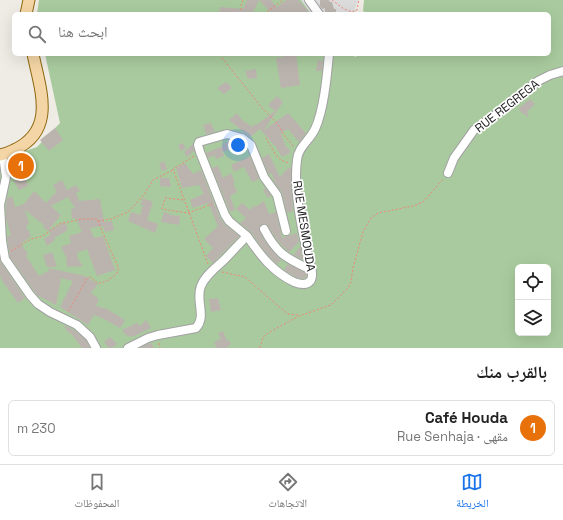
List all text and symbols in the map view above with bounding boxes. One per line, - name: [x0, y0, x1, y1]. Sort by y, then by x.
- search box: [12, 12, 551, 56]
- text: ابحث هنا: [58, 22, 108, 41]
- icon: search: [26, 23, 48, 45]
- street label: RUE REGREGA: [472, 76, 543, 136]
- your location: [228, 135, 248, 155]
- pin: 1: [8, 151, 34, 181]
- street label: RUE MESMOUDA: [289, 179, 319, 273]
- map controls: [515, 264, 551, 336]
- button: locate: [515, 264, 551, 300]
- button: layers: [515, 300, 551, 336]
- text: بالقرب منك: [476, 361, 547, 383]
- text: Café Houda: [425, 408, 508, 427]
- text: 230 m: [17, 420, 56, 437]
- text: 1: [530, 420, 536, 437]
- text: مقهى · Rue Senhaja: [397, 428, 508, 445]
- tab: المحفوظات: [74, 471, 119, 514]
- tab: الاتجاهات: [268, 471, 307, 514]
- tab: الخريطة: [456, 471, 489, 514]

